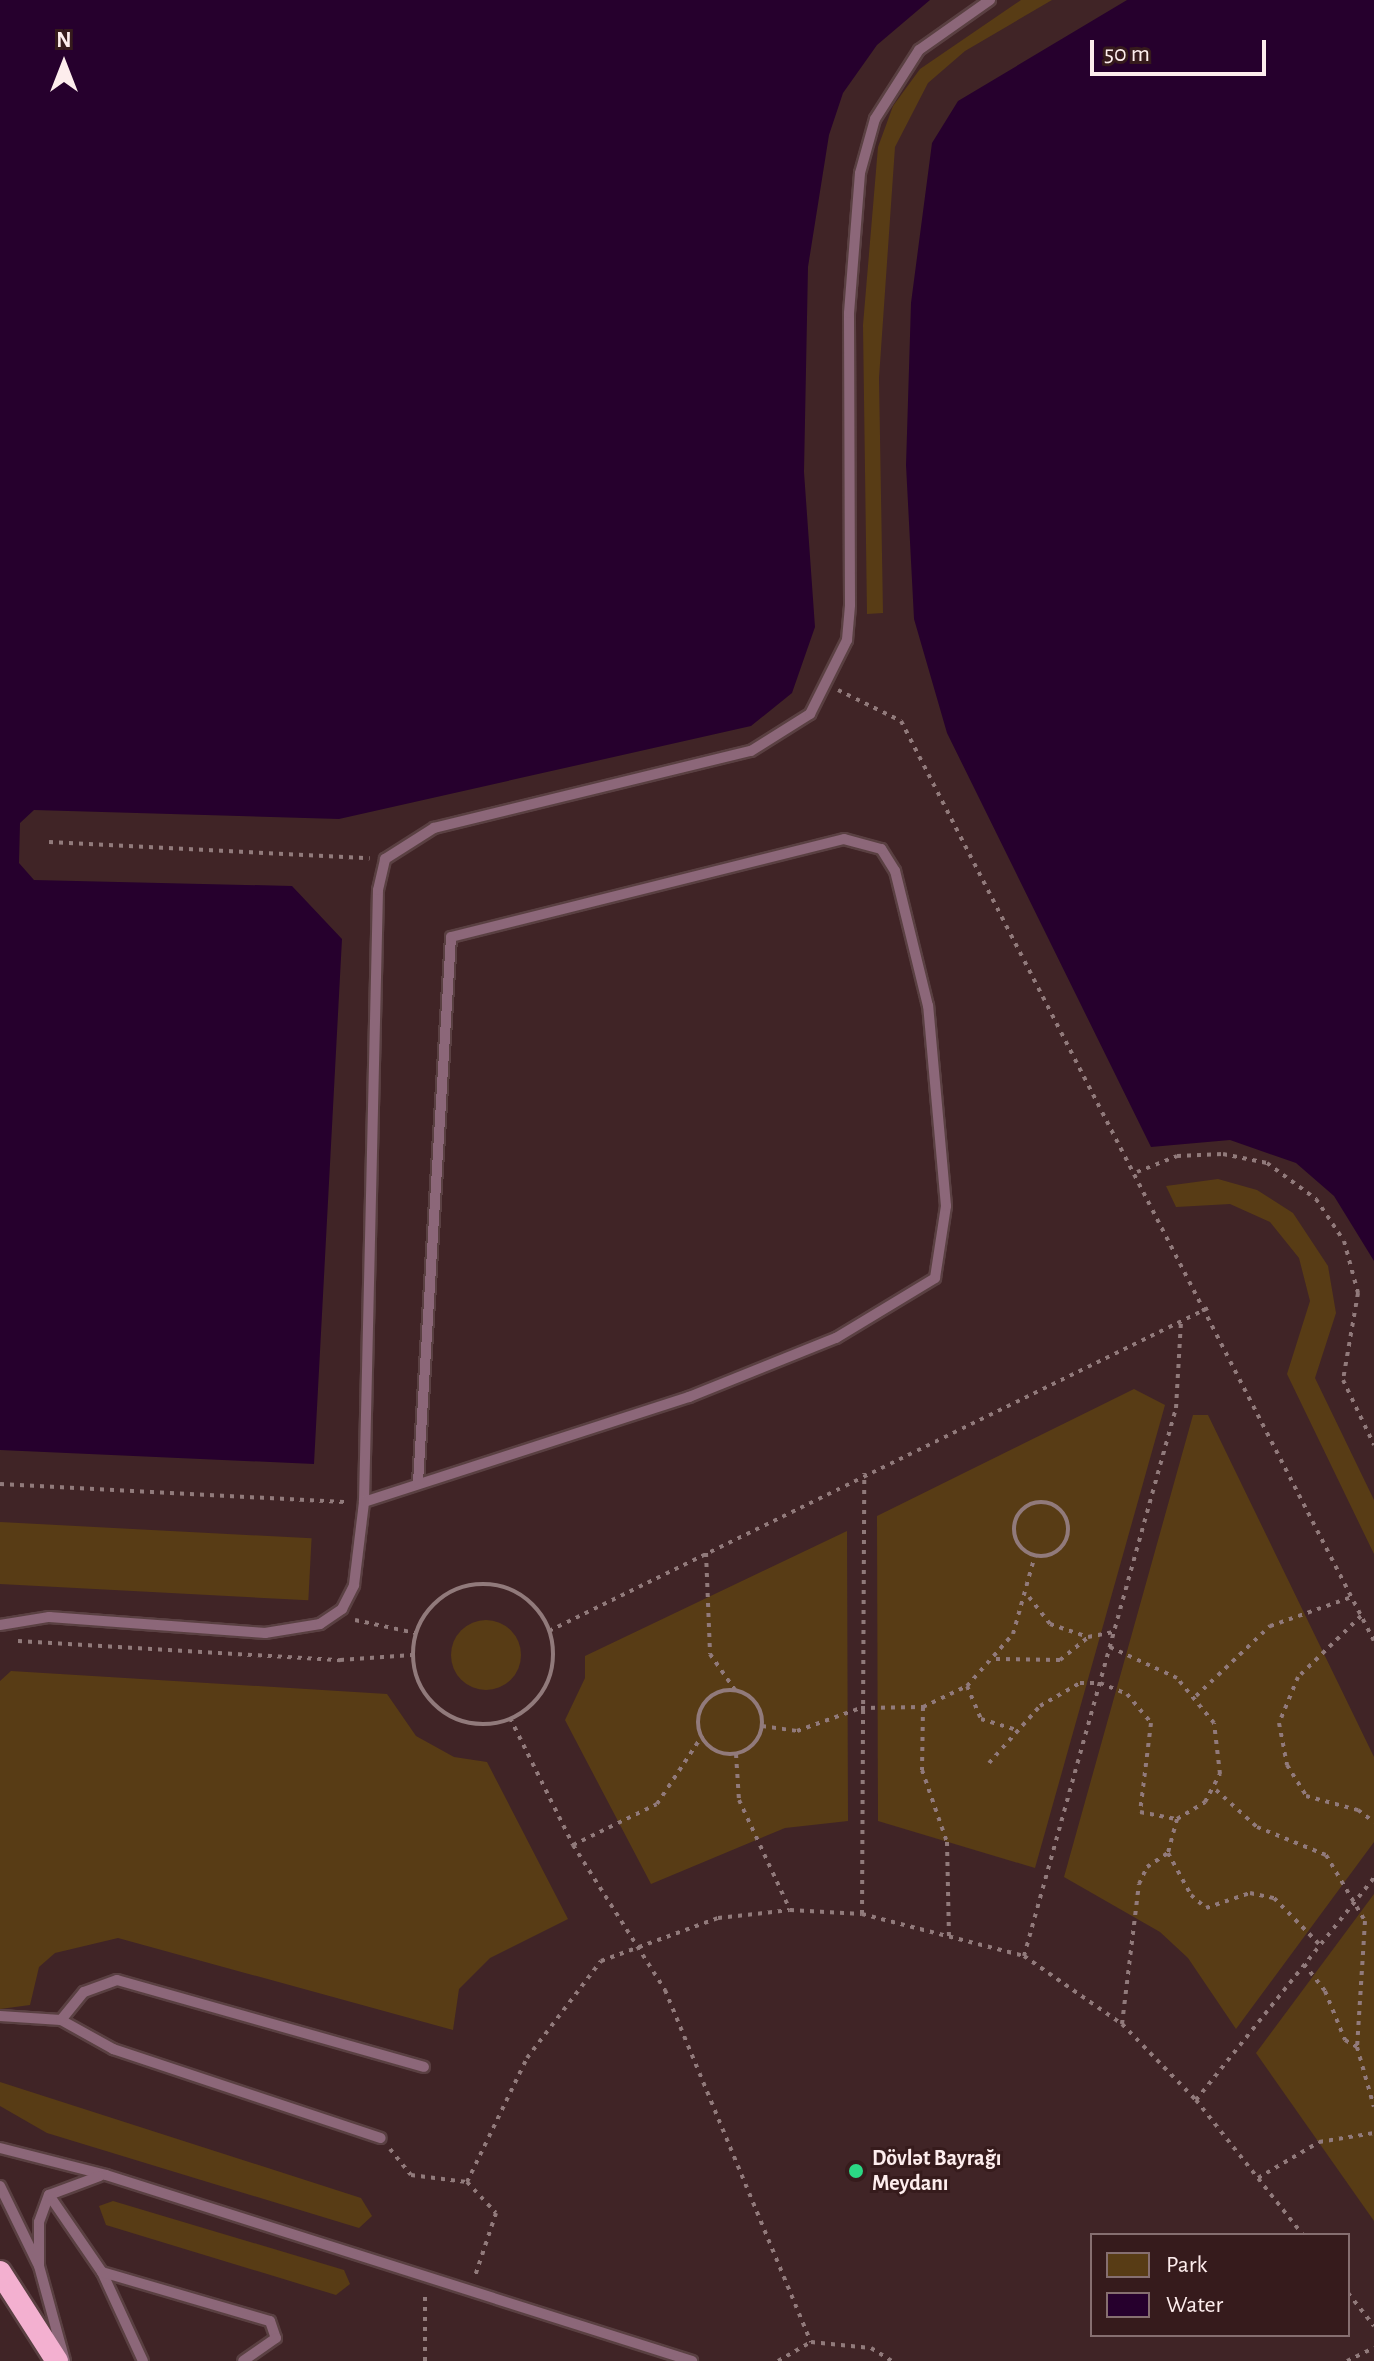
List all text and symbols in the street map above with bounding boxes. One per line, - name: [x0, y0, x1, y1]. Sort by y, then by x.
- north arrow: [24, 24, 104, 104]
- scale bar: [1094, 24, 1270, 74]
- text: N: [56, 29, 72, 51]
- text: 50 m: [1104, 42, 1150, 66]
- place label: Dövlət Bayrağı Meydanı: [872, 2145, 1001, 2196]
- marker: Dövlət Bayrağı Meydanı: [847, 2162, 865, 2180]
- legend: [1090, 2233, 1350, 2337]
- text: Park: [1166, 2253, 1207, 2277]
- text: Water: [1166, 2293, 1223, 2317]

